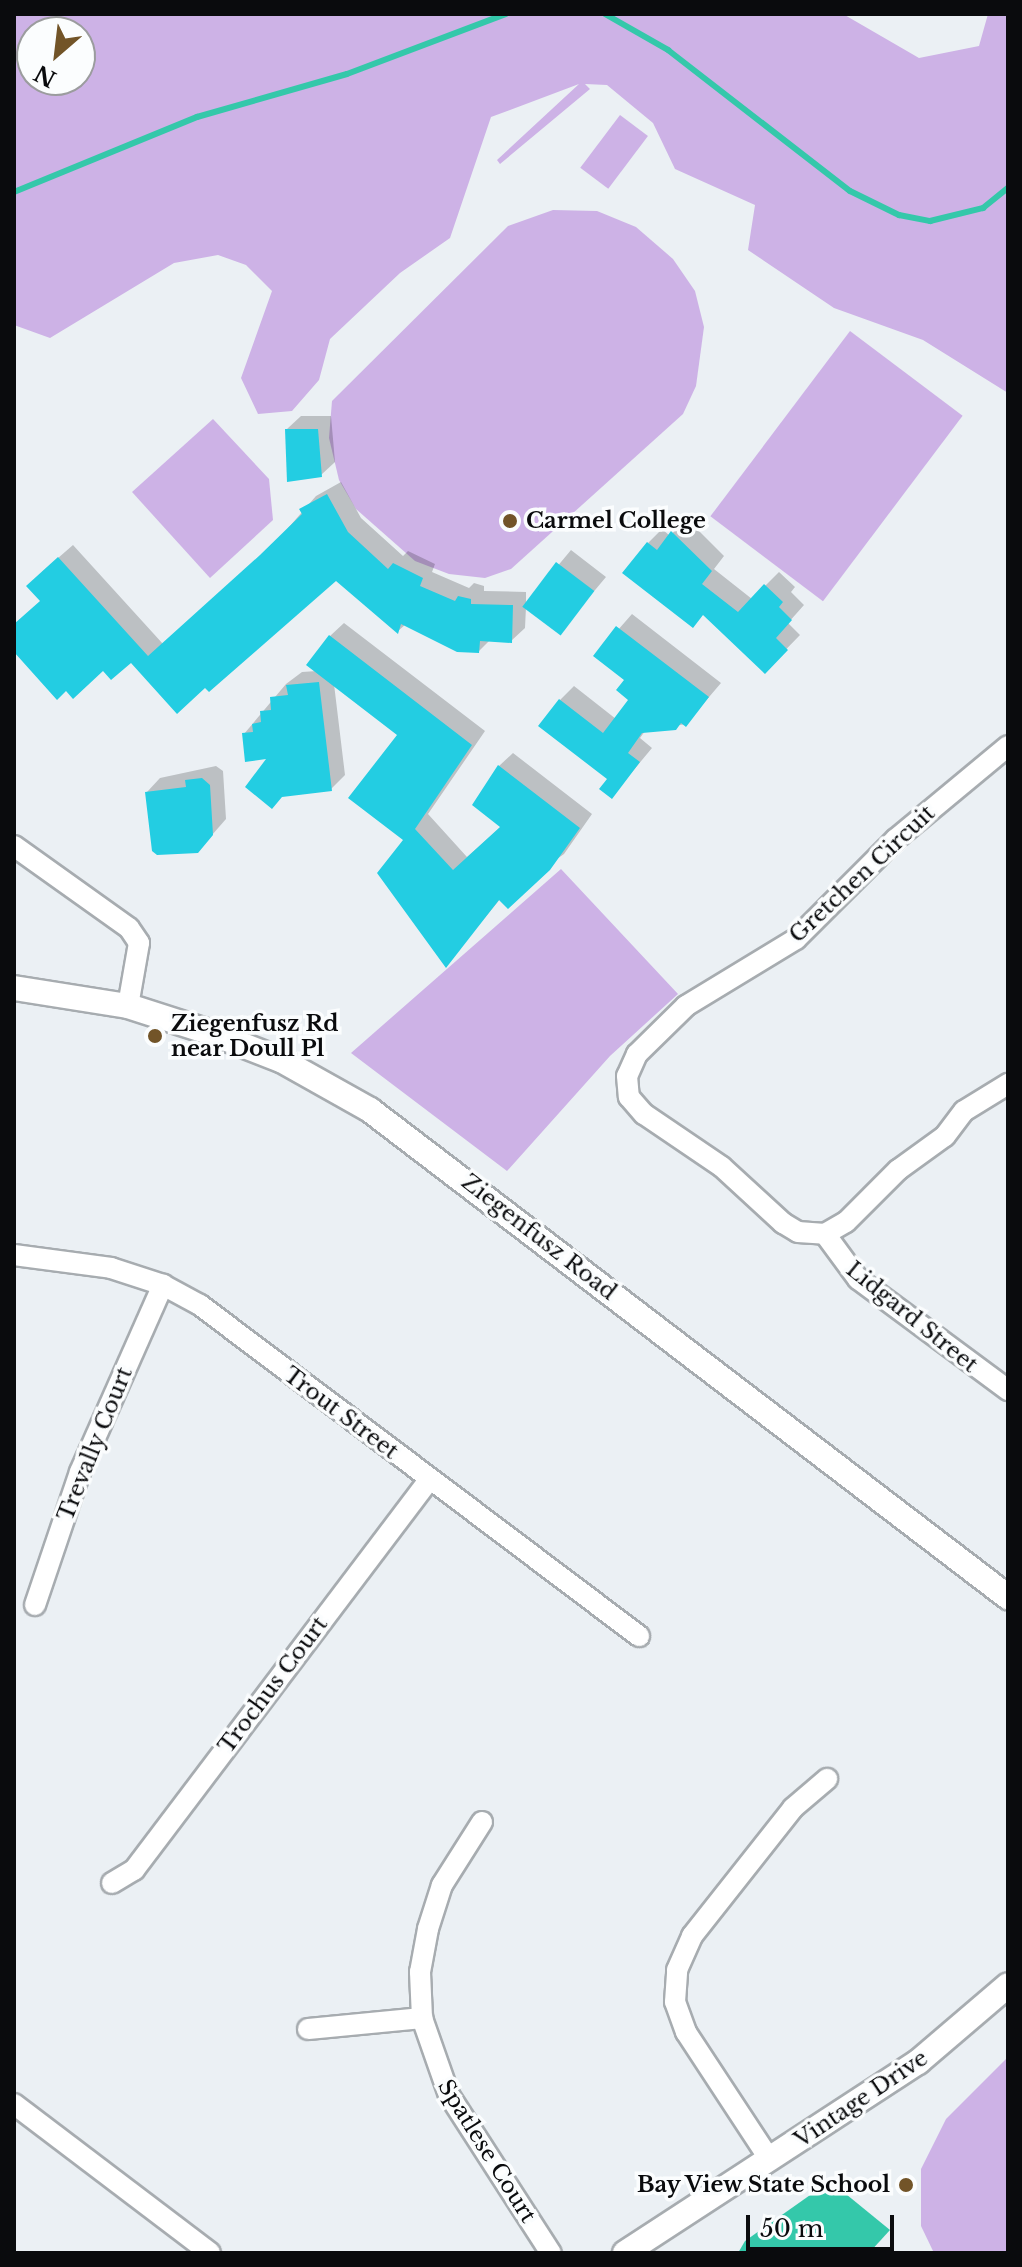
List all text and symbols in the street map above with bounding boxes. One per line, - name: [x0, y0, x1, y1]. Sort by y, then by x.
- north arrow: [16, 16, 96, 96]
- text: N: [30, 59, 61, 93]
- place label: Carmel College: [526, 508, 706, 534]
- marker: Carmel College: [501, 512, 519, 530]
- street label: Gretchen Circuit: [784, 800, 940, 948]
- place label: Ziegenfusz Rd near Doull Pl: [171, 1010, 339, 1062]
- marker: Ziegenfusz Rd near Doull Pl: [146, 1027, 164, 1045]
- street label: Ziegenfusz Road: [456, 1168, 622, 1306]
- street label: Lidgard Street: [841, 1256, 983, 1378]
- street label: Trout Street: [279, 1361, 403, 1465]
- street label: Trevally Court: [52, 1363, 138, 1525]
- street label: Trochus Court: [213, 1611, 333, 1759]
- street label: Vintage Drive: [789, 2045, 933, 2153]
- street label: Spatlese Court: [432, 2075, 542, 2227]
- place label: Bay View State School: [635, 2172, 890, 2198]
- marker: Bay View State School: [897, 2176, 915, 2194]
- scale bar: [750, 2199, 898, 2249]
- text: 50 m: [760, 2214, 823, 2243]

